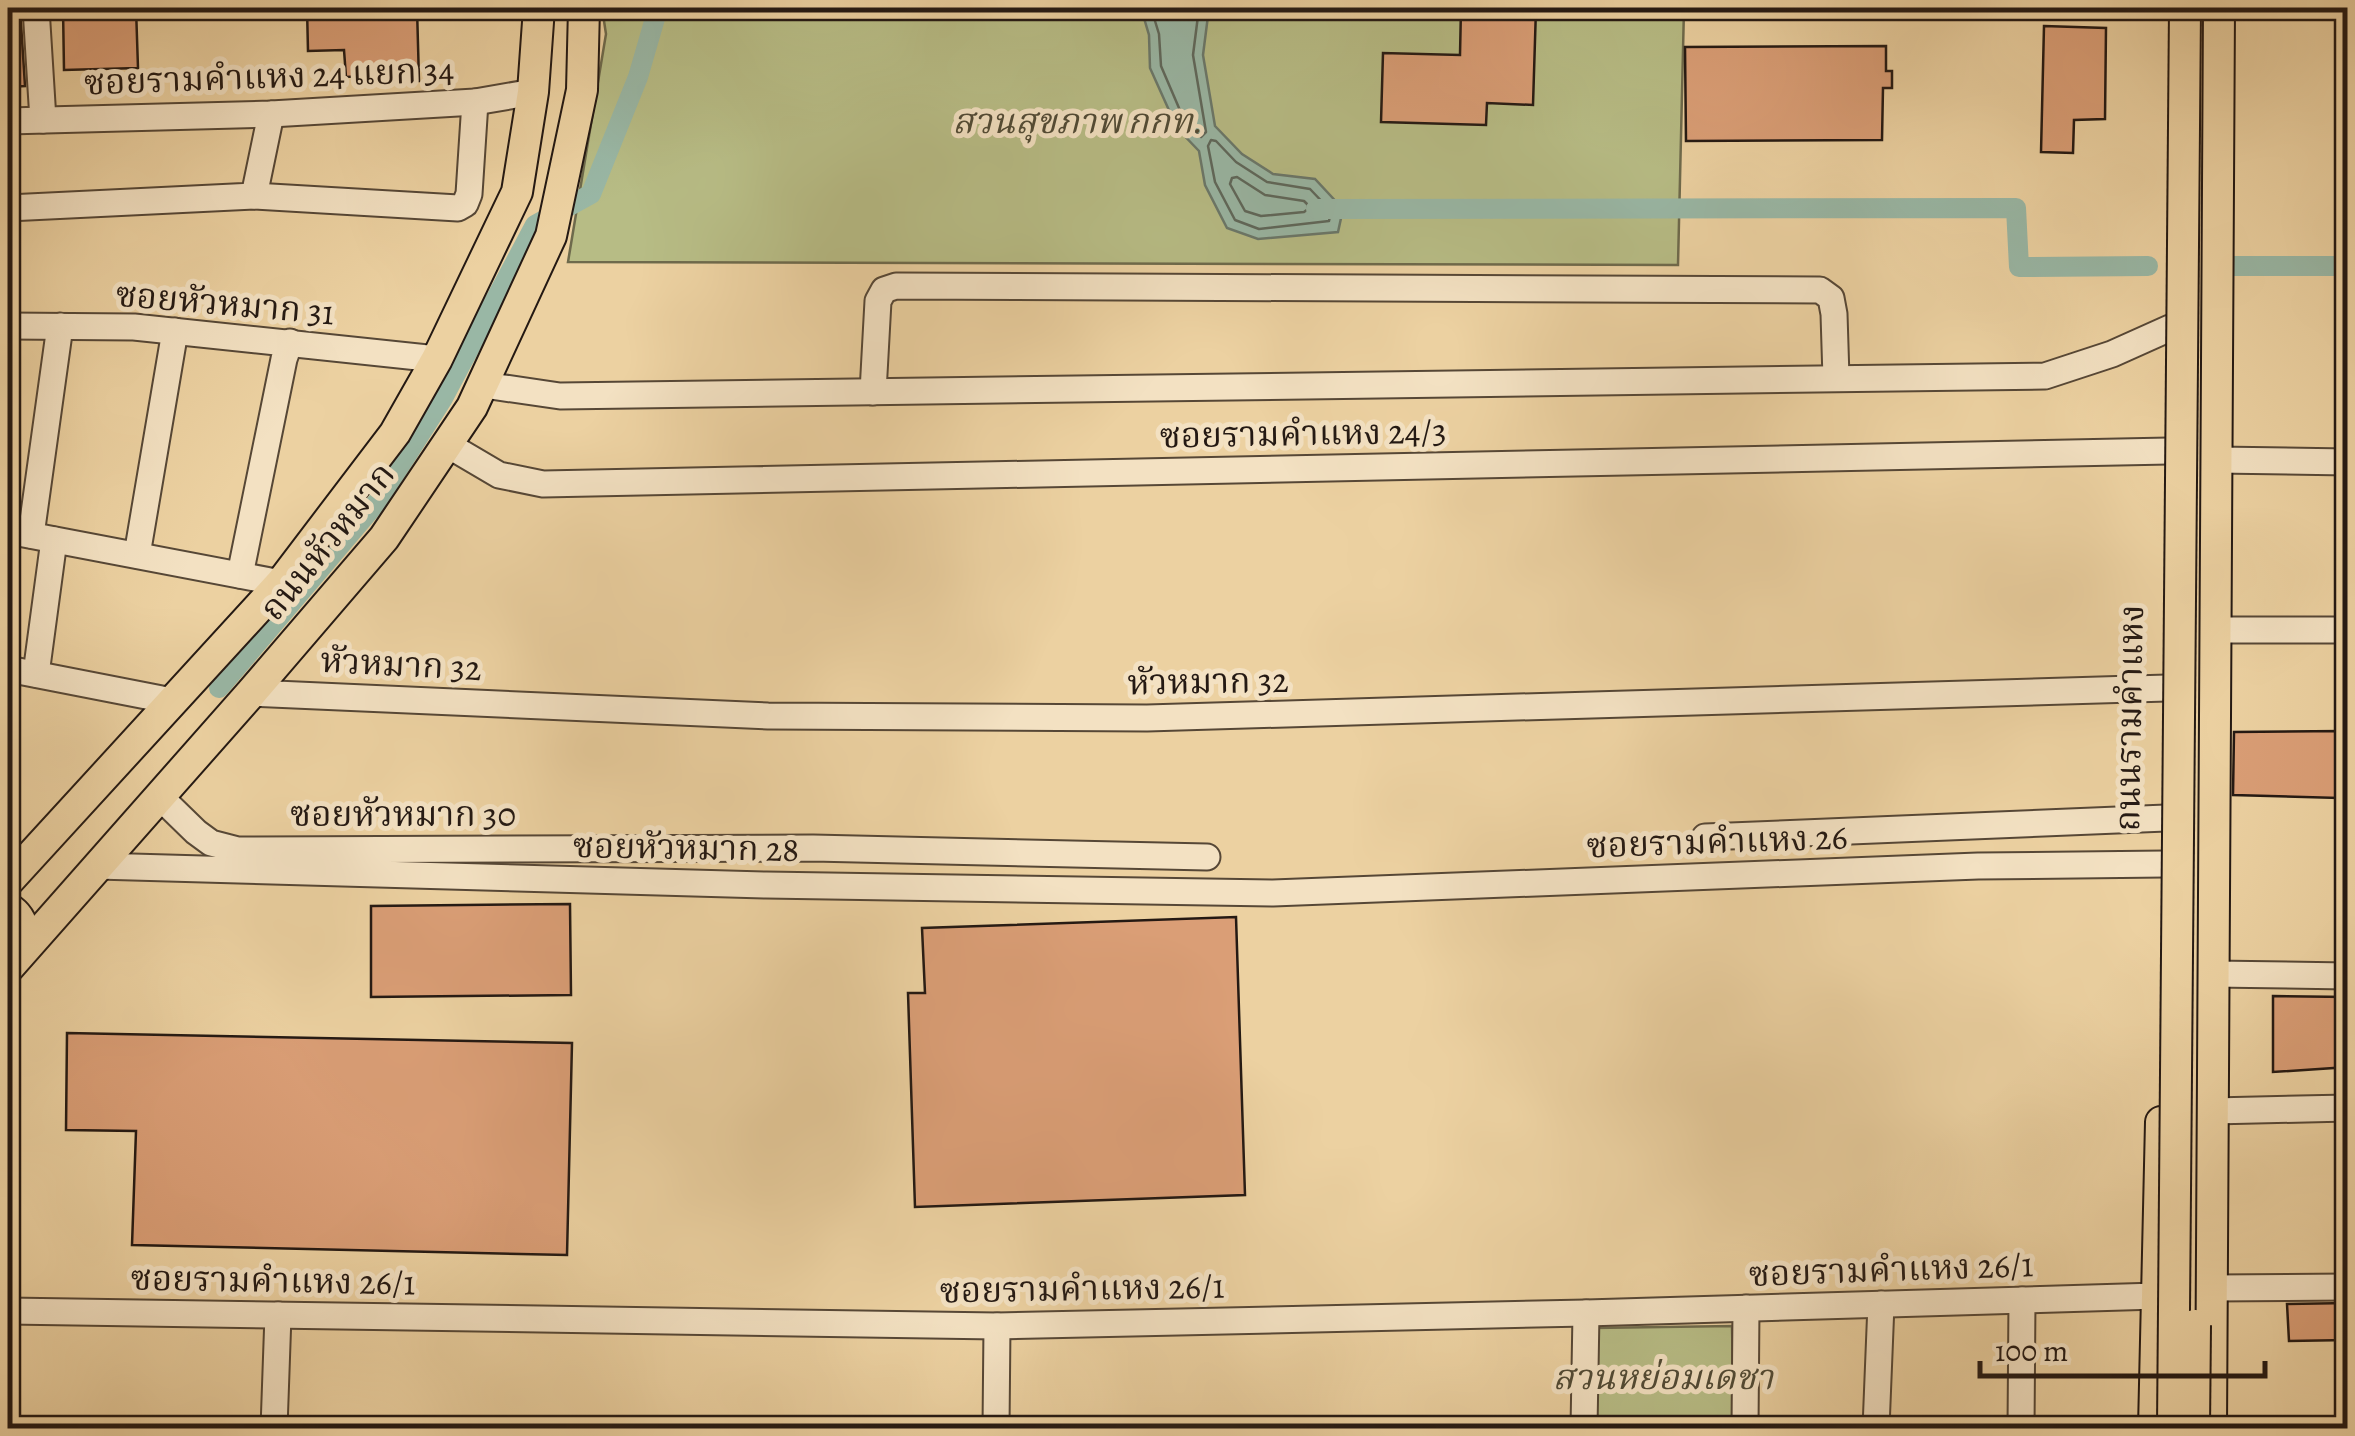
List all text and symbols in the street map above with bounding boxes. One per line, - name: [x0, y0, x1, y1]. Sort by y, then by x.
- street label: ซอยรามคำแหง 24 แยก 34: [83, 46, 455, 106]
- park label: สวนสุขภาพ กกท.: [953, 97, 1203, 145]
- street label: ซอยหัวหมาก 31: [114, 270, 336, 336]
- street label: ซอยรามคำแหง 24/3: [1159, 406, 1447, 460]
- street label: ถนนหัวหมาก: [248, 452, 406, 630]
- street label: ถนนรามคำแหง: [2103, 604, 2155, 832]
- street label: หัวหมาก 32: [319, 636, 483, 692]
- street label: หัวหมาก 32: [1127, 656, 1289, 706]
- street label: ซอยหัวหมาก 30: [290, 790, 516, 838]
- street label: ซอยรามคำแหง 26: [1586, 812, 1848, 870]
- street label: ซอยหัวหมาก 28: [572, 821, 800, 873]
- street label: ซอยรามคำแหง 26/1: [1748, 1240, 2034, 1298]
- street label: ซอยรามคำแหง 26/1: [130, 1254, 416, 1306]
- street label: ซอยรามคำแหง 26/1: [939, 1262, 1225, 1314]
- scale bar: [1980, 1316, 2265, 1378]
- text: 100 m: [1995, 1331, 2068, 1371]
- park label: สวนหย่อมเดชา: [1553, 1353, 1774, 1401]

